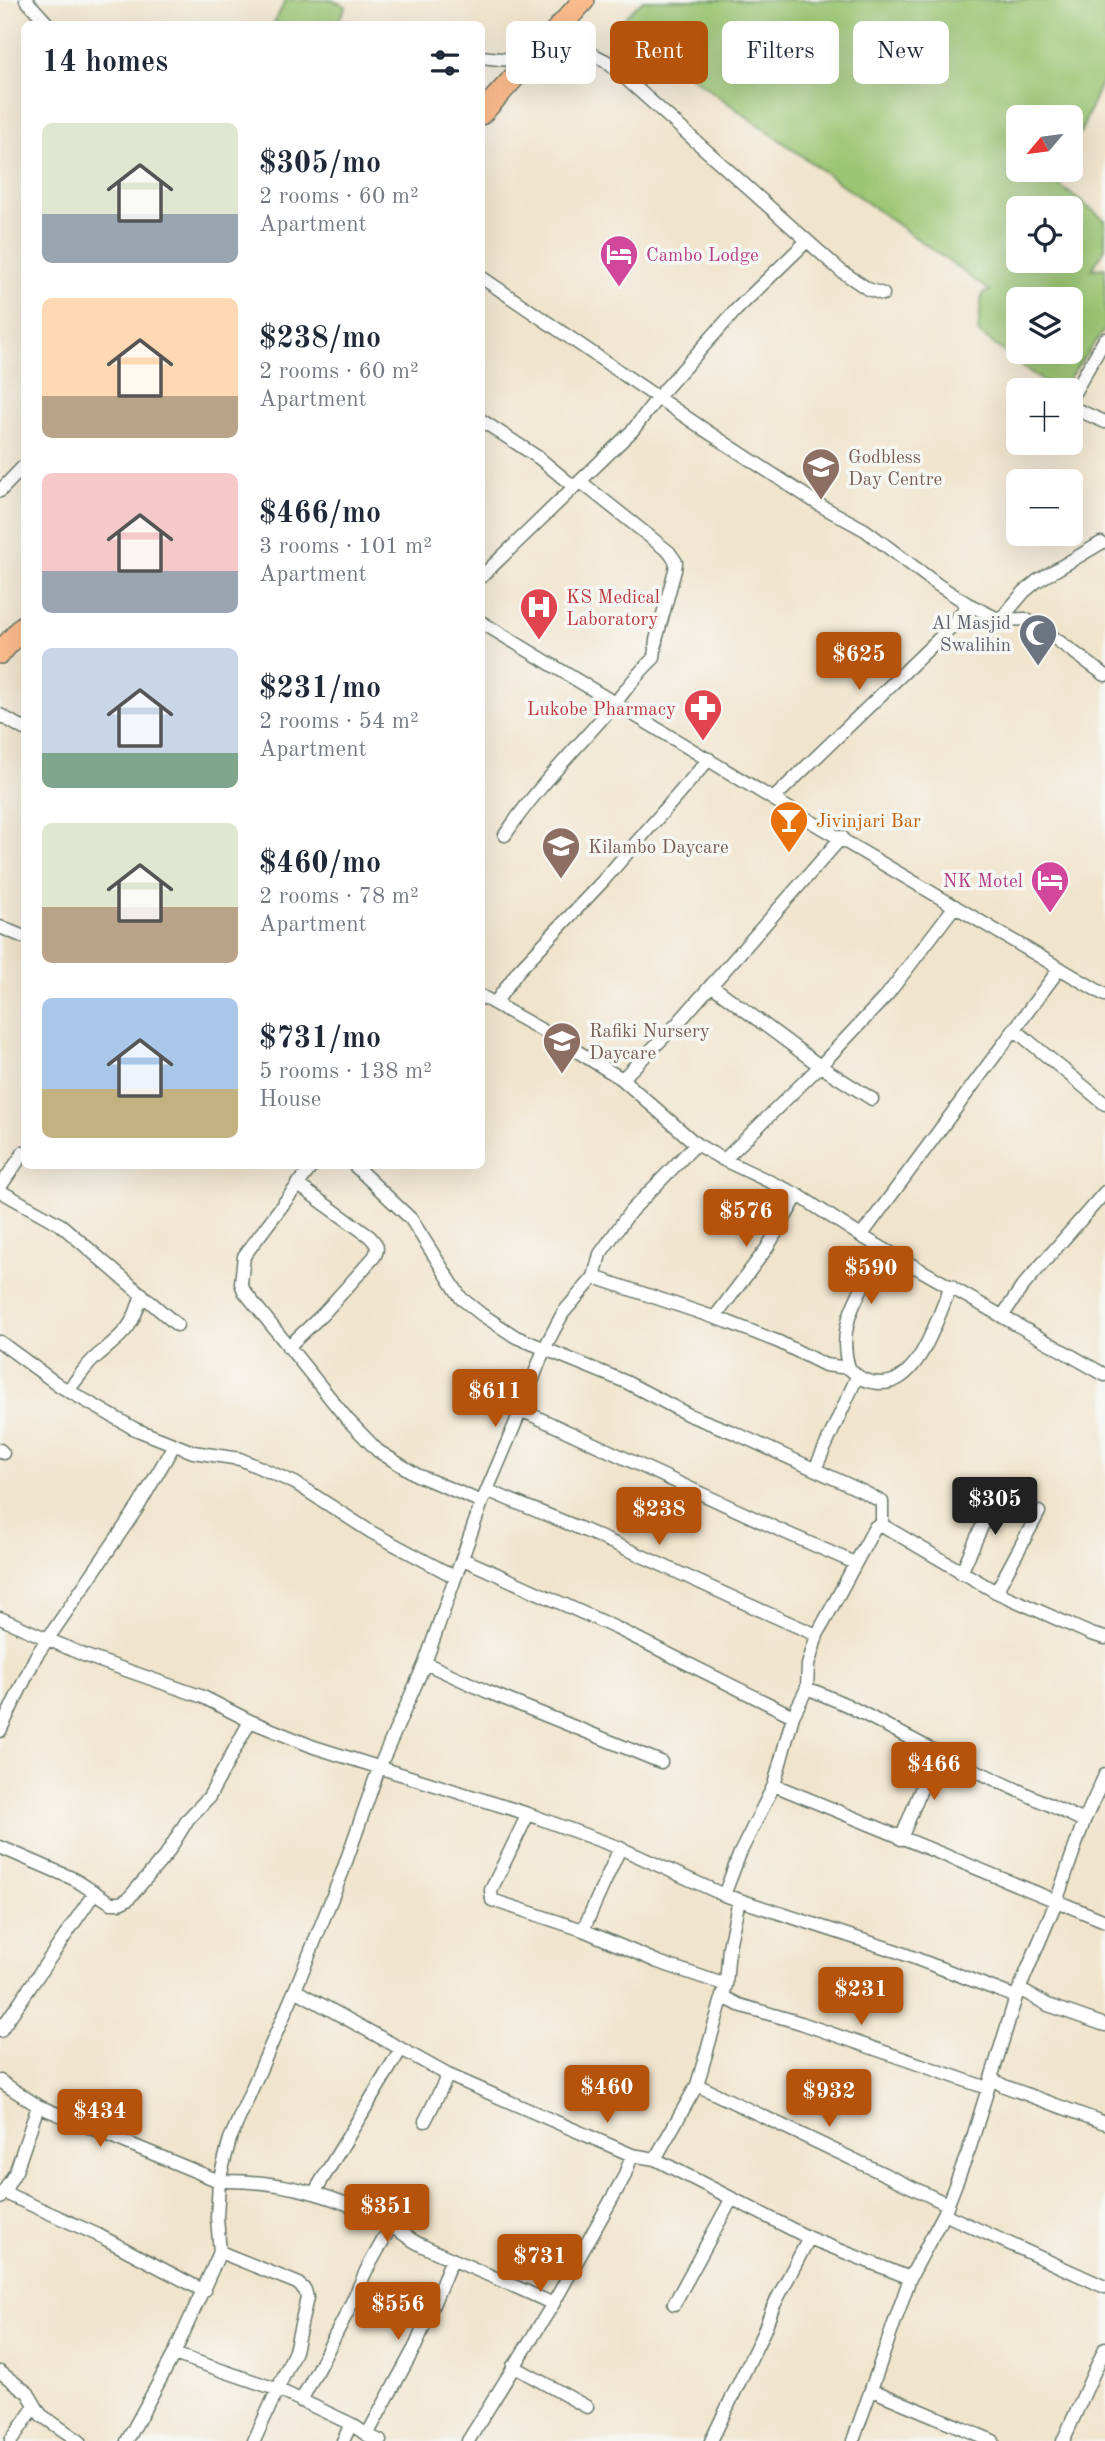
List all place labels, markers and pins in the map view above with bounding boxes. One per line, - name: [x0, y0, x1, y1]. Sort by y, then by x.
- hotel icon: Cambo Lodge: [598, 233, 640, 288]
- place label: Cambo Lodge: [646, 247, 759, 266]
- school or university icon: Godbless Day Centre: [800, 446, 842, 501]
- place label: Godbless Day Centre: [848, 449, 942, 490]
- hospital icon: KS Medical Laboratory: [518, 586, 560, 641]
- place label: KS Medical Laboratory: [566, 589, 660, 630]
- mosque icon: Al Masjid Swalihin: [1017, 612, 1059, 667]
- place label: Al Masjid Swalihin: [931, 615, 1011, 656]
- pin: $625: [818, 632, 900, 692]
- pharmacy icon: Lukobe Pharmacy: [682, 687, 724, 742]
- place label: Lukobe Pharmacy: [527, 701, 676, 720]
- bar icon: Jivinjari Bar: [768, 799, 810, 854]
- place label: Jivinjari Bar: [816, 813, 921, 832]
- school or university icon: Kilambo Daycare: [540, 825, 582, 880]
- place label: Kilambo Daycare: [588, 839, 729, 858]
- hotel icon: NK Motel: [1029, 859, 1071, 914]
- place label: NK Motel: [943, 873, 1023, 892]
- school or university icon: Rafiki Nursery Daycare: [541, 1020, 583, 1075]
- place label: Rafiki Nursery Daycare: [589, 1023, 710, 1064]
- pin: $576: [705, 1190, 787, 1249]
- pin: $590: [830, 1246, 912, 1306]
- pin: $611: [454, 1370, 536, 1429]
- pin: $305: [954, 1478, 1036, 1537]
- pin: $238: [618, 1488, 700, 1547]
- pin: $466: [893, 1742, 975, 1802]
- pin: $231: [820, 1968, 902, 2027]
- pin: $460: [566, 2066, 648, 2125]
- pin: $932: [788, 2070, 870, 2129]
- pin: $434: [59, 2090, 141, 2149]
- pin: $351: [346, 2184, 428, 2244]
- pin: $731: [499, 2234, 581, 2294]
- pin: $556: [357, 2282, 439, 2342]

